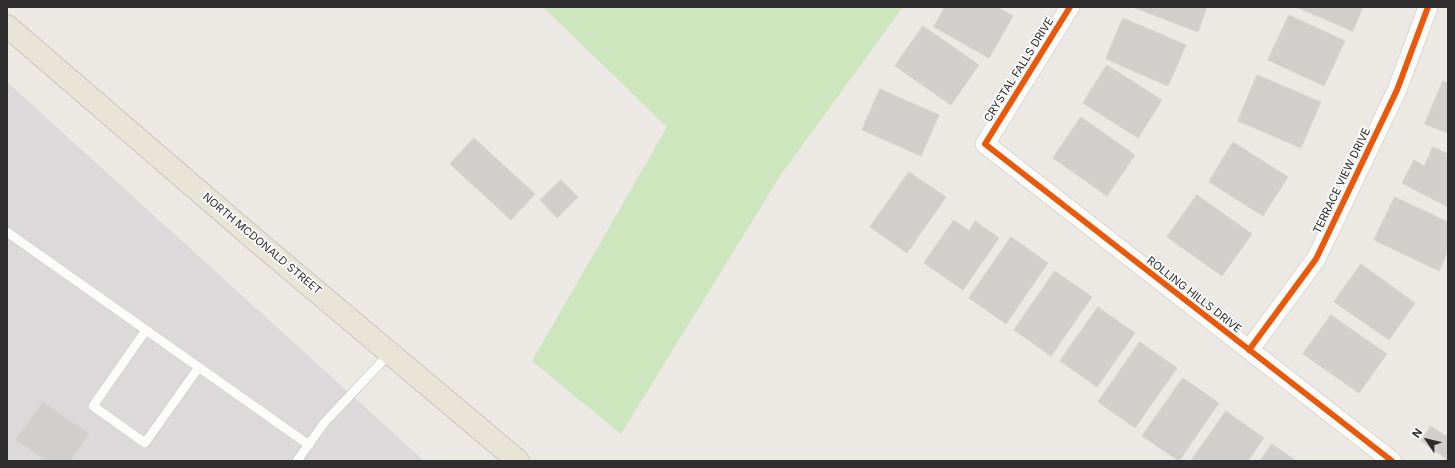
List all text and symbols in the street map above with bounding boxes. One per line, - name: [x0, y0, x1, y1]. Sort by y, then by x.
- street label: CRYSTAL FALLS DRIVE: [982, 15, 1056, 125]
- street label: TERRACE VIEW DRIVE: [1311, 126, 1373, 236]
- street label: NORTH MCDONALD STREET: [200, 190, 324, 298]
- street label: ROLLING HILLS DRIVE: [1144, 254, 1244, 336]
- north arrow: [1407, 420, 1447, 460]
- text: N: [1409, 426, 1425, 441]

